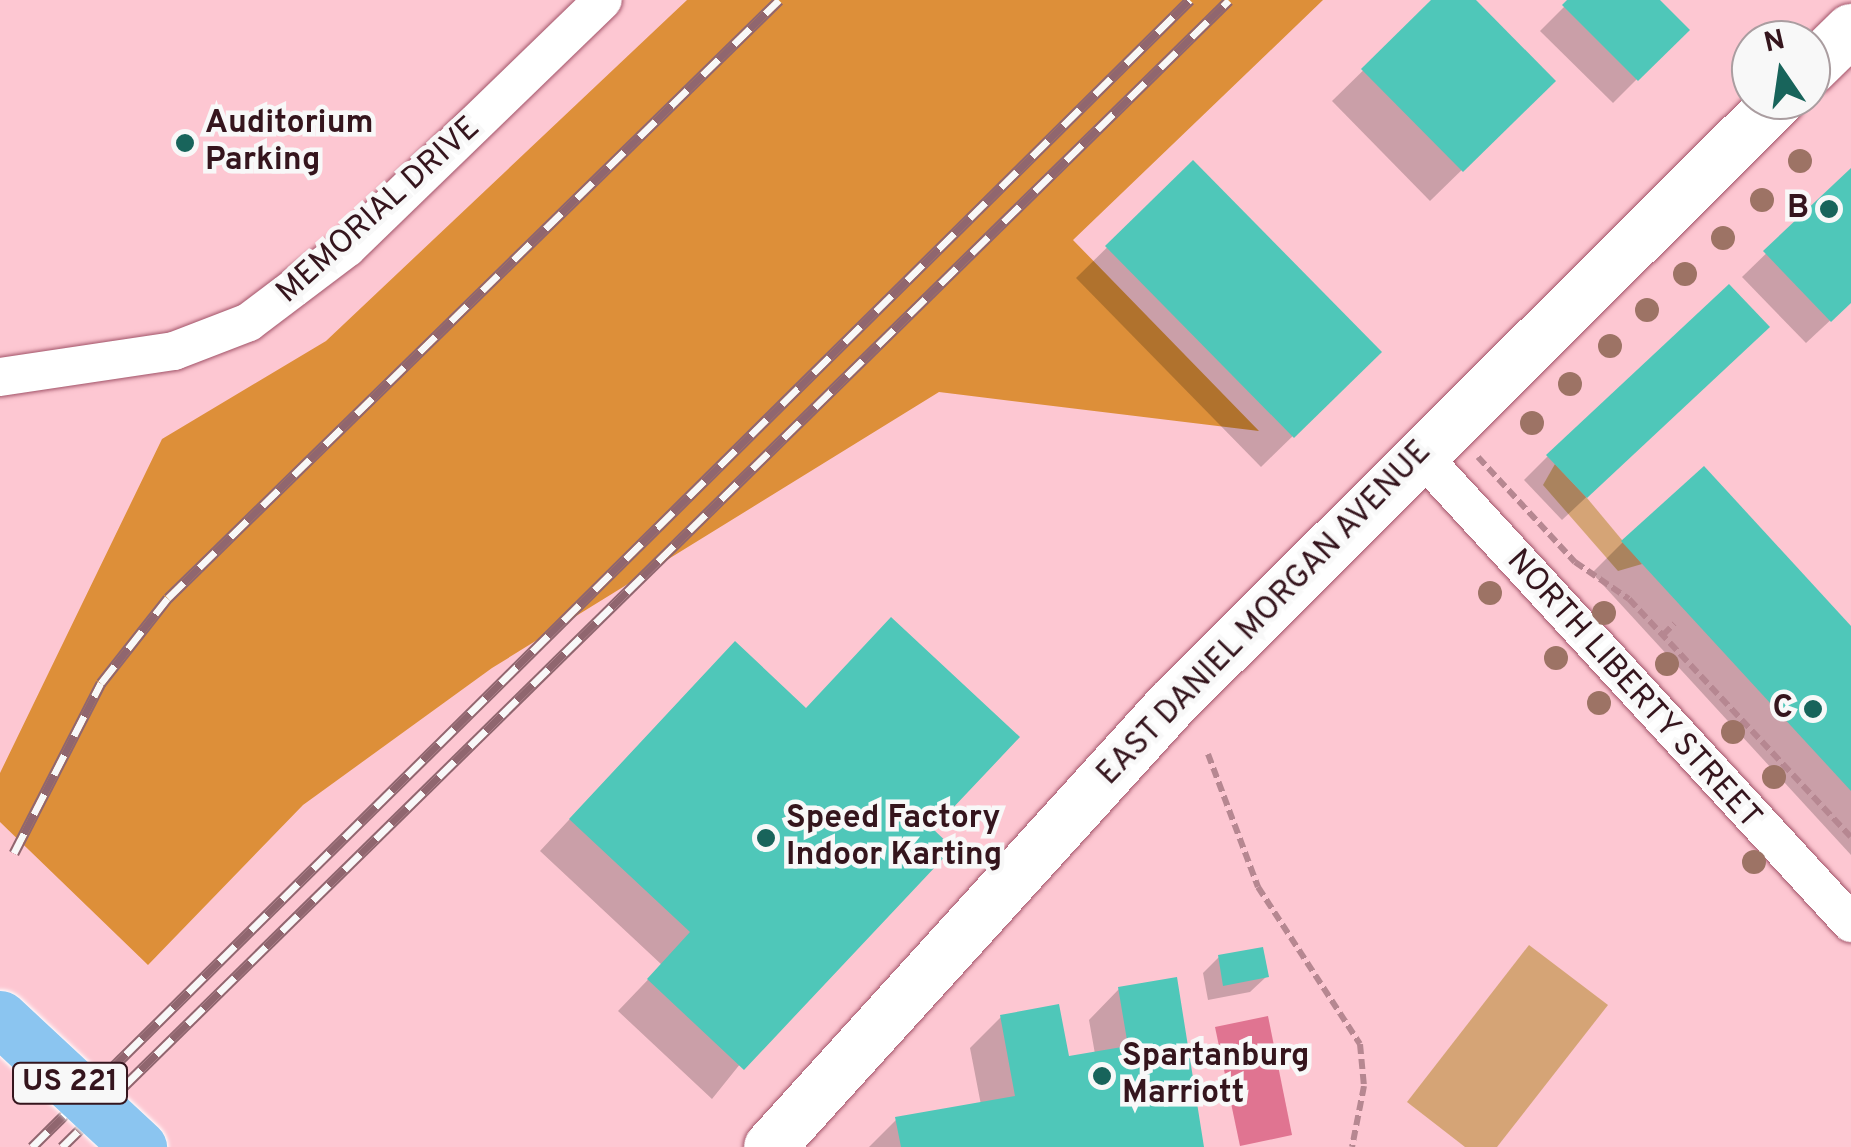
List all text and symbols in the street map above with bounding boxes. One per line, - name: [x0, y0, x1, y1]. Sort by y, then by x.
- north arrow: [1731, 20, 1831, 120]
- text: N: [1761, 23, 1789, 63]
- place label: Auditorium Parking: [205, 106, 374, 181]
- street label: MEMORIAL DRIVE: [269, 109, 489, 313]
- marker: Auditorium Parking: [174, 132, 196, 154]
- place label: B: [1787, 190, 1809, 228]
- marker: B: [1818, 198, 1840, 220]
- street label: EAST DANIEL MORGAN AVENUE: [1089, 433, 1441, 795]
- street label: NORTH LIBERTY STREET: [1497, 542, 1769, 838]
- place label: C: [1773, 690, 1793, 728]
- marker: C: [1802, 698, 1824, 720]
- place label: Speed Factory Indoor Karting: [786, 801, 1002, 876]
- marker: Speed Factory Indoor Karting: [755, 827, 777, 849]
- place label: Spartanburg Marriott: [1122, 1039, 1310, 1114]
- road number: US 221: [10, 1058, 130, 1108]
- marker: Spartanburg Marriott: [1091, 1065, 1113, 1087]

